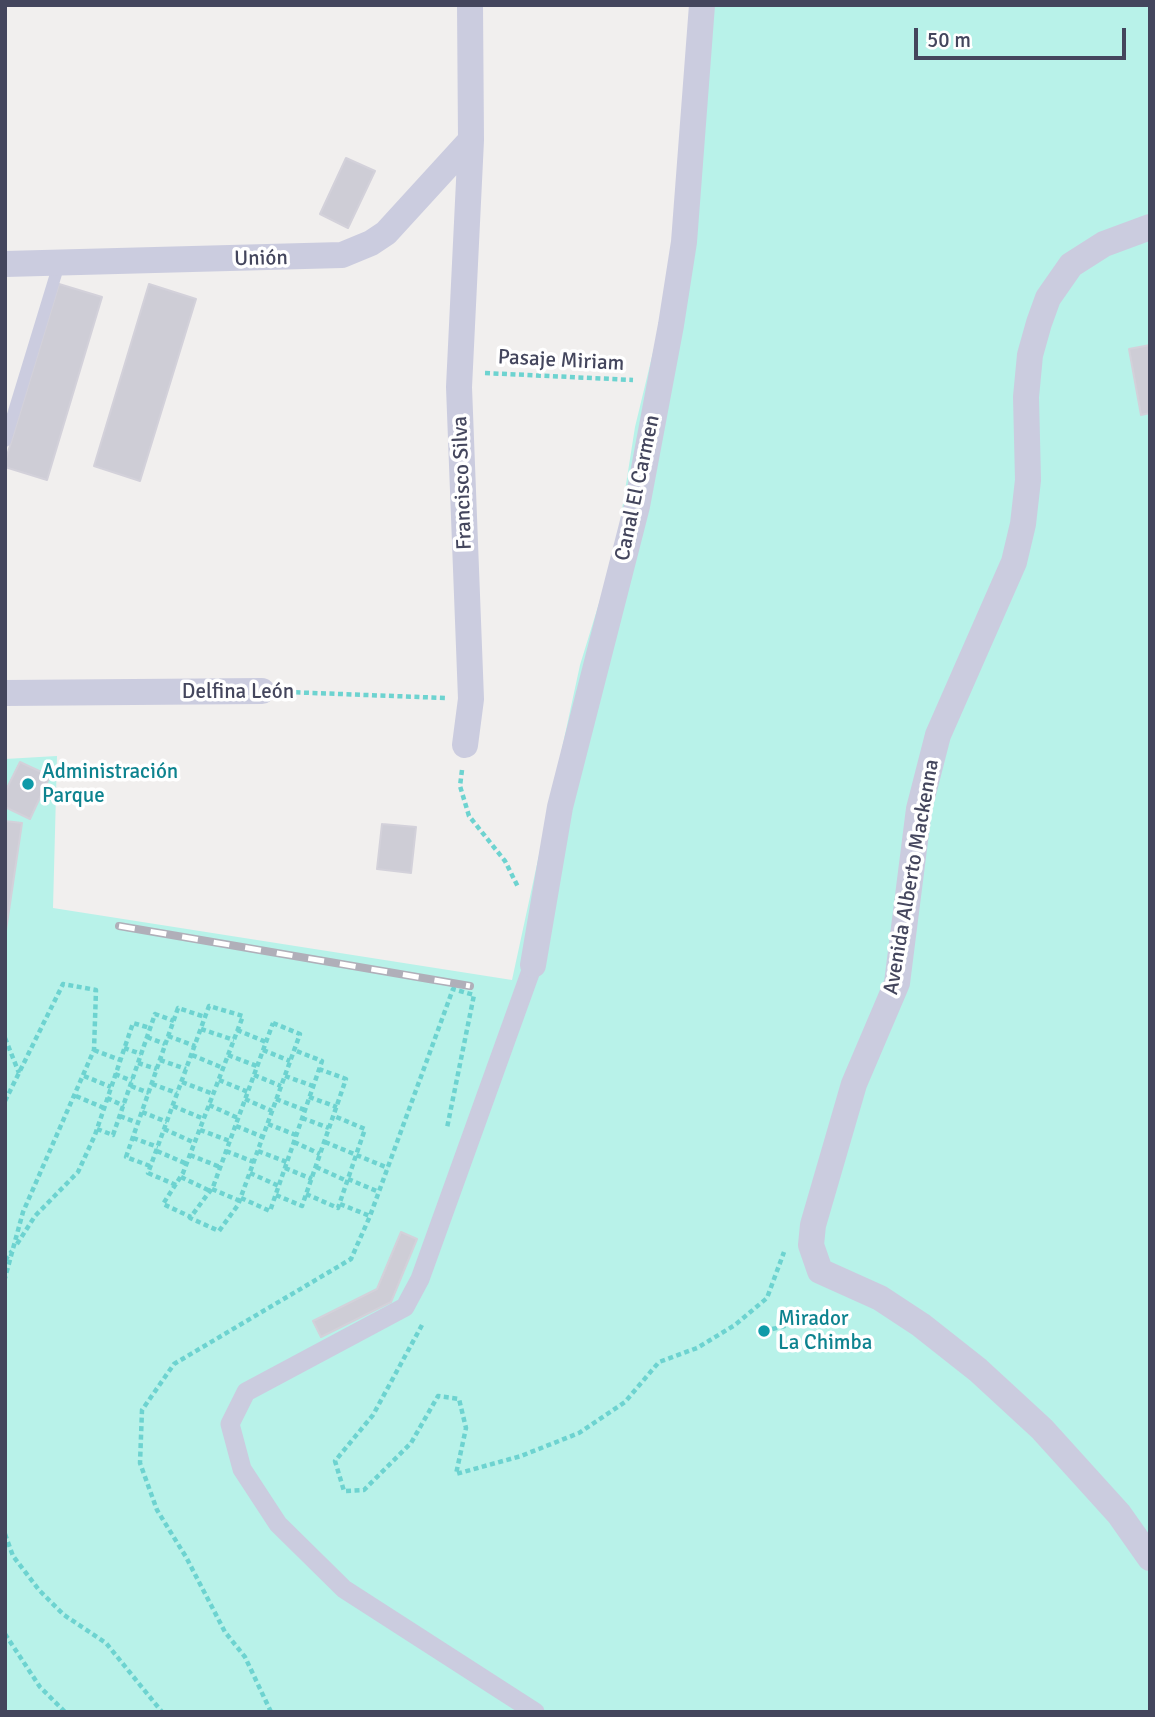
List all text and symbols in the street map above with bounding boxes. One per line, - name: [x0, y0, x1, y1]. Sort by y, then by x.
- scale bar: [917, 14, 1129, 58]
- text: 50 m: [927, 27, 971, 53]
- street label: Unión: [234, 246, 288, 272]
- street label: Pasaje Miriam: [497, 345, 625, 377]
- street label: Canal El Carmen: [610, 413, 666, 563]
- street label: Francisco Silva: [448, 416, 478, 550]
- street label: Delfina León: [182, 679, 294, 705]
- street label: Avenida Alberto Mackenna: [879, 757, 945, 997]
- place label: Administración Parque: [42, 759, 178, 809]
- marker: Administración Parque: [20, 776, 36, 792]
- place label: Mirador La Chimba: [778, 1306, 872, 1356]
- marker: Mirador La Chimba: [756, 1323, 772, 1339]

